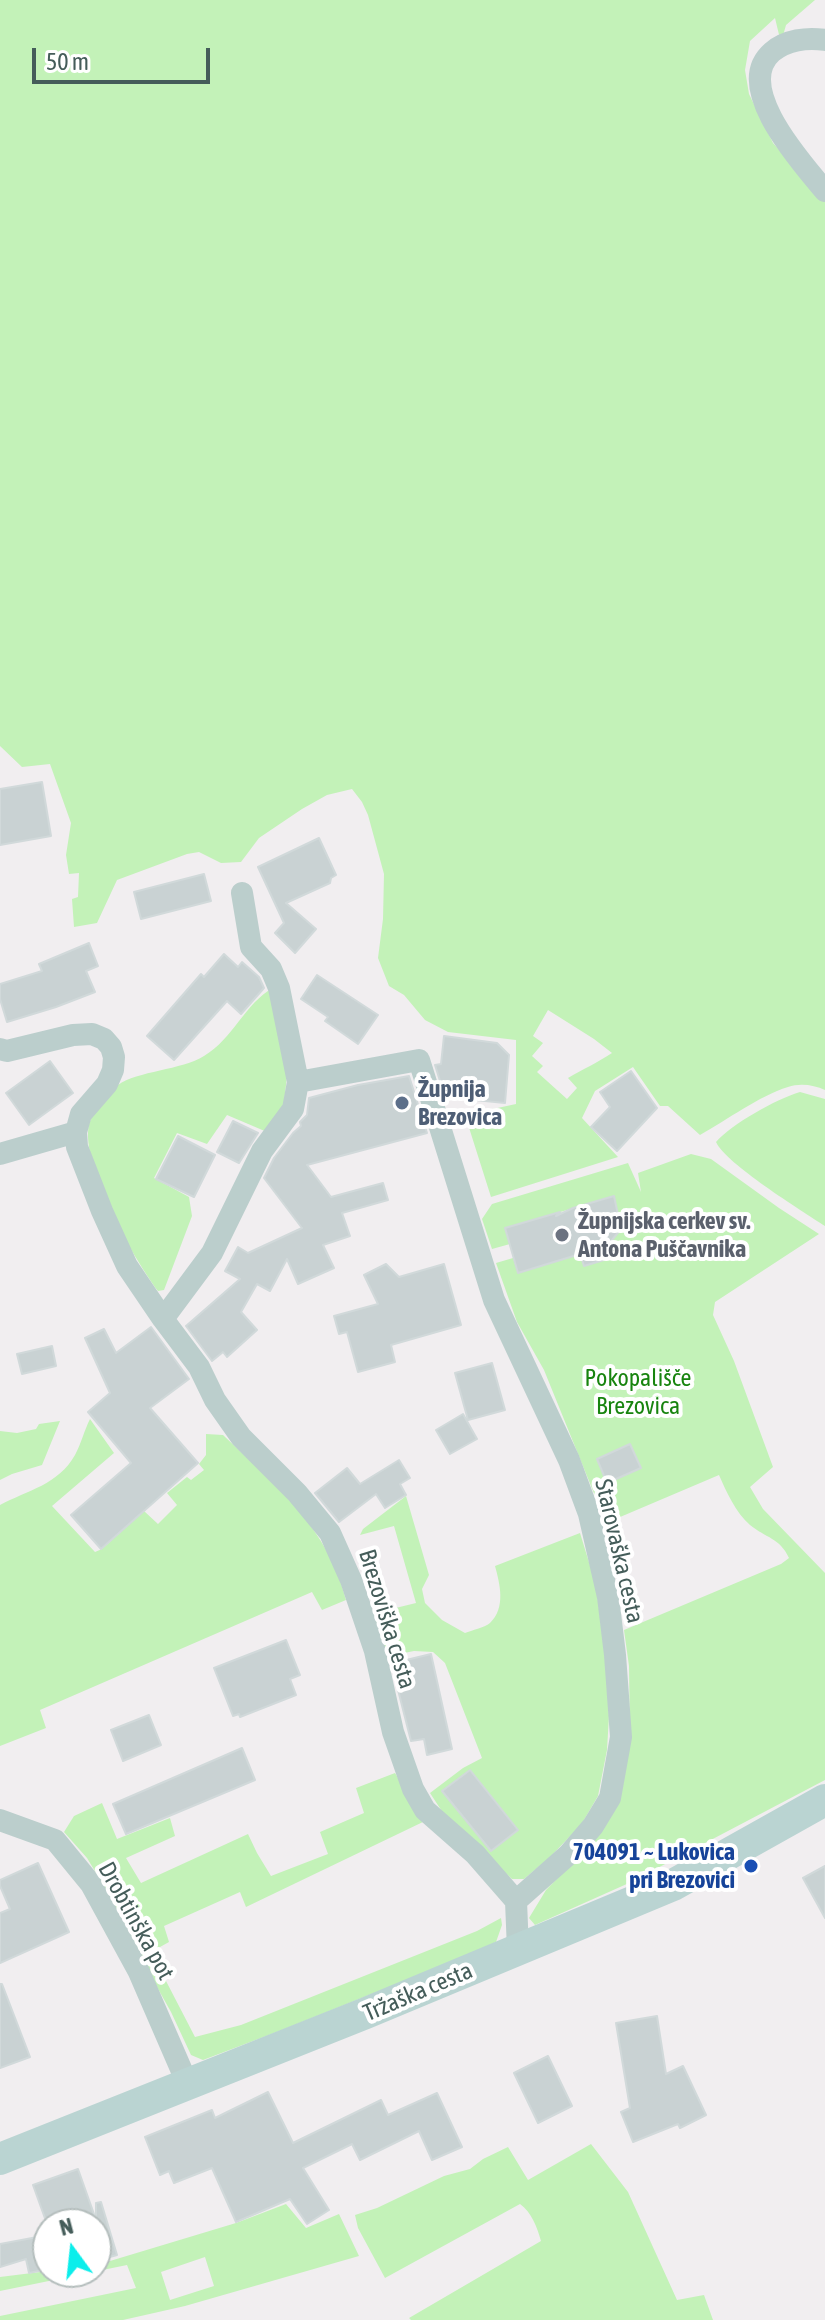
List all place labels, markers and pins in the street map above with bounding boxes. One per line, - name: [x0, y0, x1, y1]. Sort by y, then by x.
- place label: Župnija Brezovica: [418, 1075, 502, 1131]
- marker: Župnija Brezovica: [393, 1094, 411, 1112]
- place label: Župnijska cerkev sv. Antona Puščavnika: [578, 1207, 751, 1263]
- marker: Župnijska cerkev sv. Antona Puščavnika: [553, 1226, 571, 1244]
- place label: 704091 ~ Lukovica pri Brezovici: [572, 1838, 735, 1894]
- marker: 704091 ~ Lukovica pri Brezovici: [742, 1857, 760, 1875]

